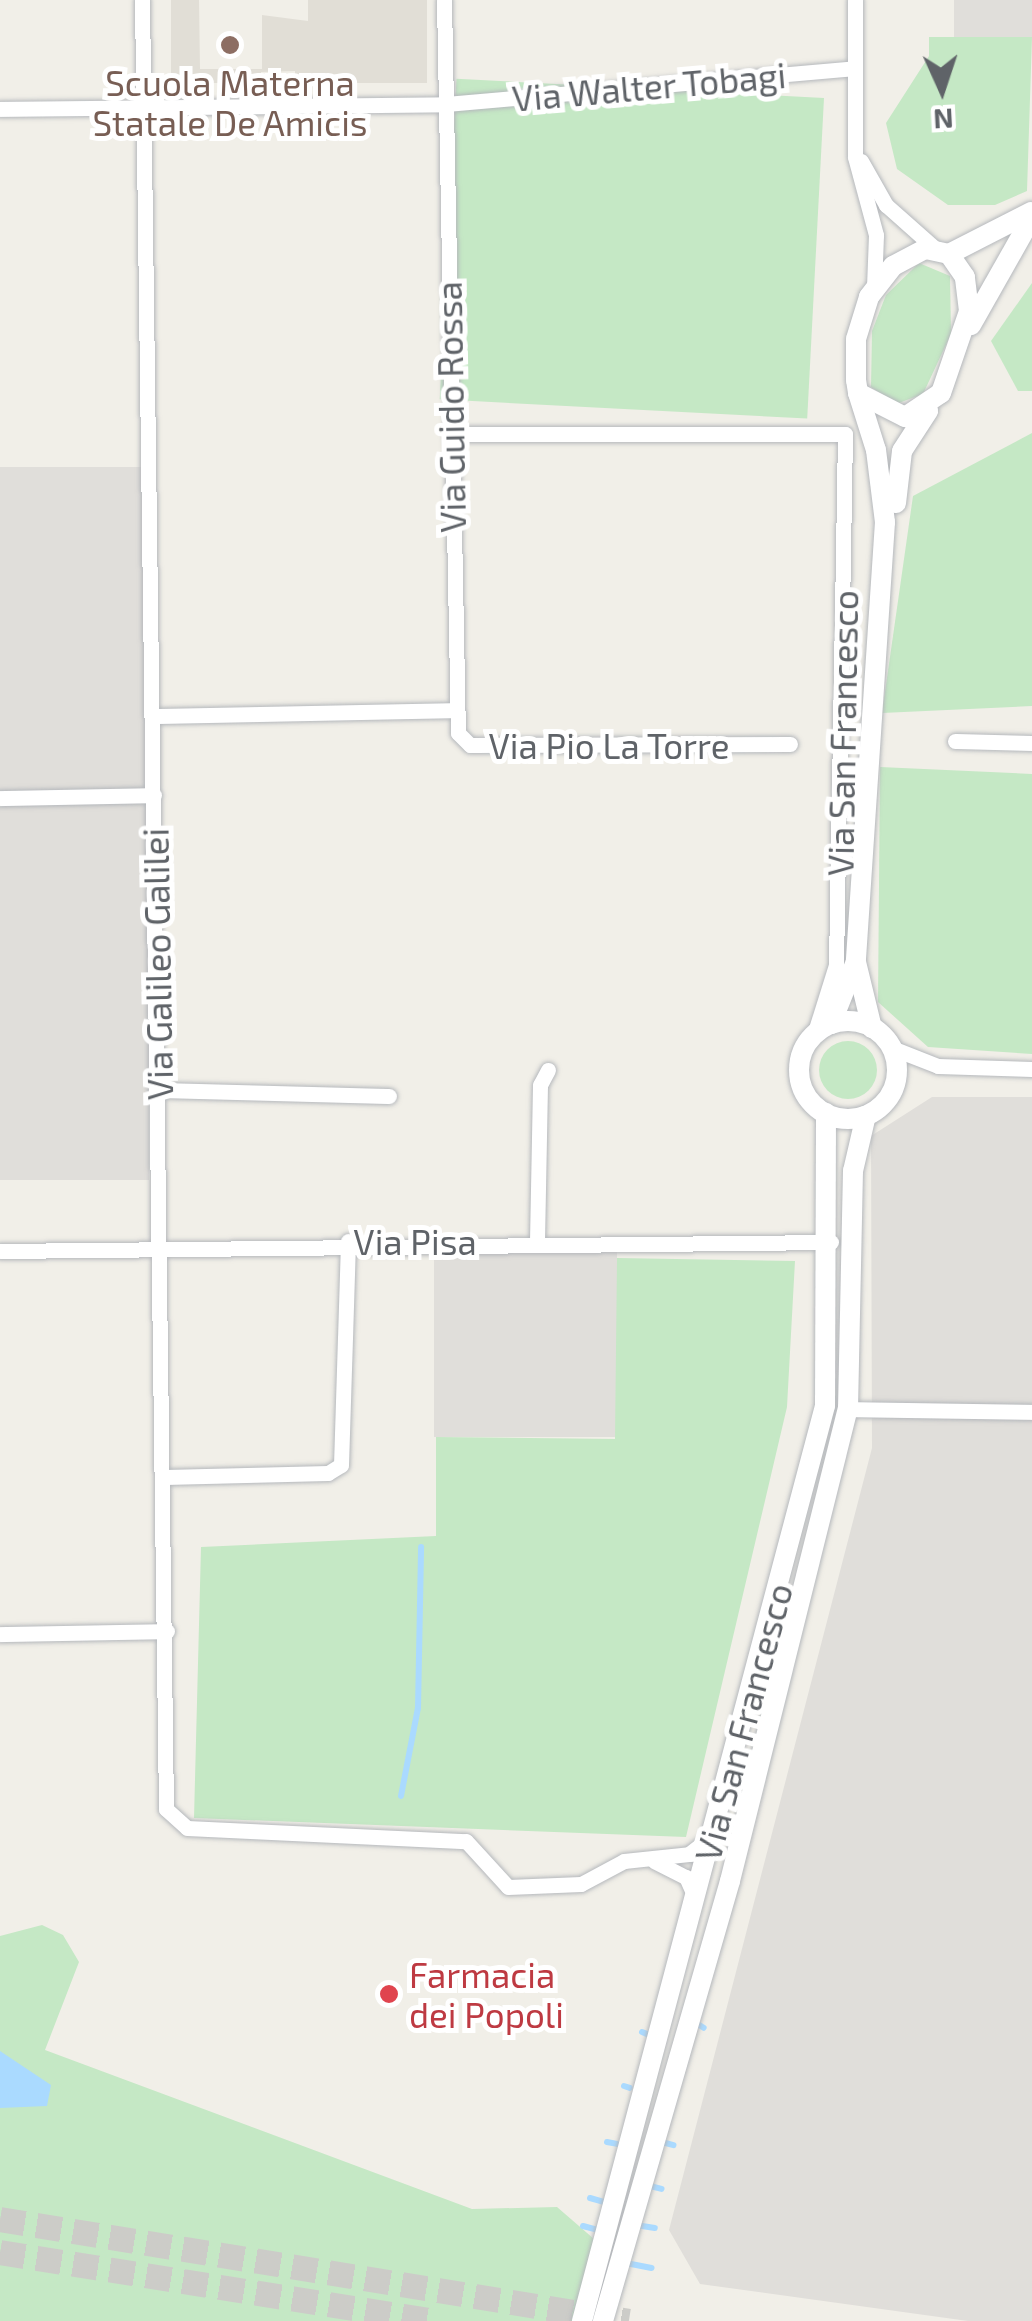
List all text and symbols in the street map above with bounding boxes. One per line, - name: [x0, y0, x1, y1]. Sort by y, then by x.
- marker: Scuola Materna Statale De Amicis: [219, 34, 241, 56]
- north arrow: [892, 40, 992, 140]
- street label: Via Walter Tobagi: [509, 53, 789, 119]
- place label: Scuola Materna Statale De Amicis: [92, 61, 368, 143]
- text: N: [933, 102, 955, 137]
- street label: Via Guido Rossa: [427, 281, 473, 533]
- street label: Via San Francesco: [819, 590, 865, 876]
- street label: Via Pio La Torre: [488, 724, 730, 766]
- street label: Via Galileo Galilei: [134, 828, 180, 1100]
- street label: Via Pisa: [353, 1220, 477, 1262]
- street label: Via San Francesco: [686, 1578, 800, 1866]
- place label: Farmacia dei Popoli: [409, 1953, 564, 2035]
- marker: Farmacia dei Popoli: [378, 1983, 400, 2005]

